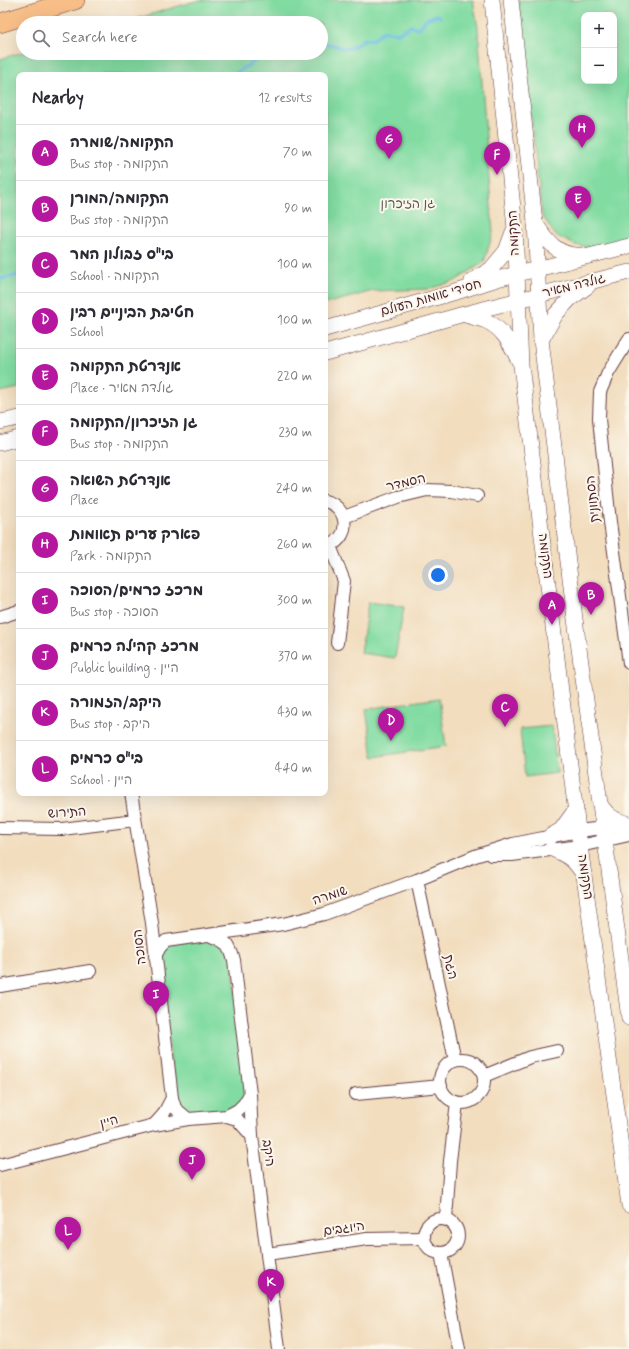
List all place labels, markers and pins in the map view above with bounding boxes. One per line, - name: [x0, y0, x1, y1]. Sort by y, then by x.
- pin: H: [569, 115, 595, 148]
- pin: G: [376, 126, 402, 159]
- pin: F: [484, 142, 510, 175]
- pin: E: [565, 186, 591, 219]
- pin: B: [578, 582, 604, 615]
- pin: A: [539, 592, 565, 625]
- pin: C: [492, 694, 518, 727]
- pin: D: [378, 708, 404, 741]
- pin: I: [143, 981, 169, 1014]
- pin: J: [179, 1147, 205, 1180]
- pin: L: [55, 1217, 81, 1250]
- pin: K: [258, 1269, 284, 1302]

